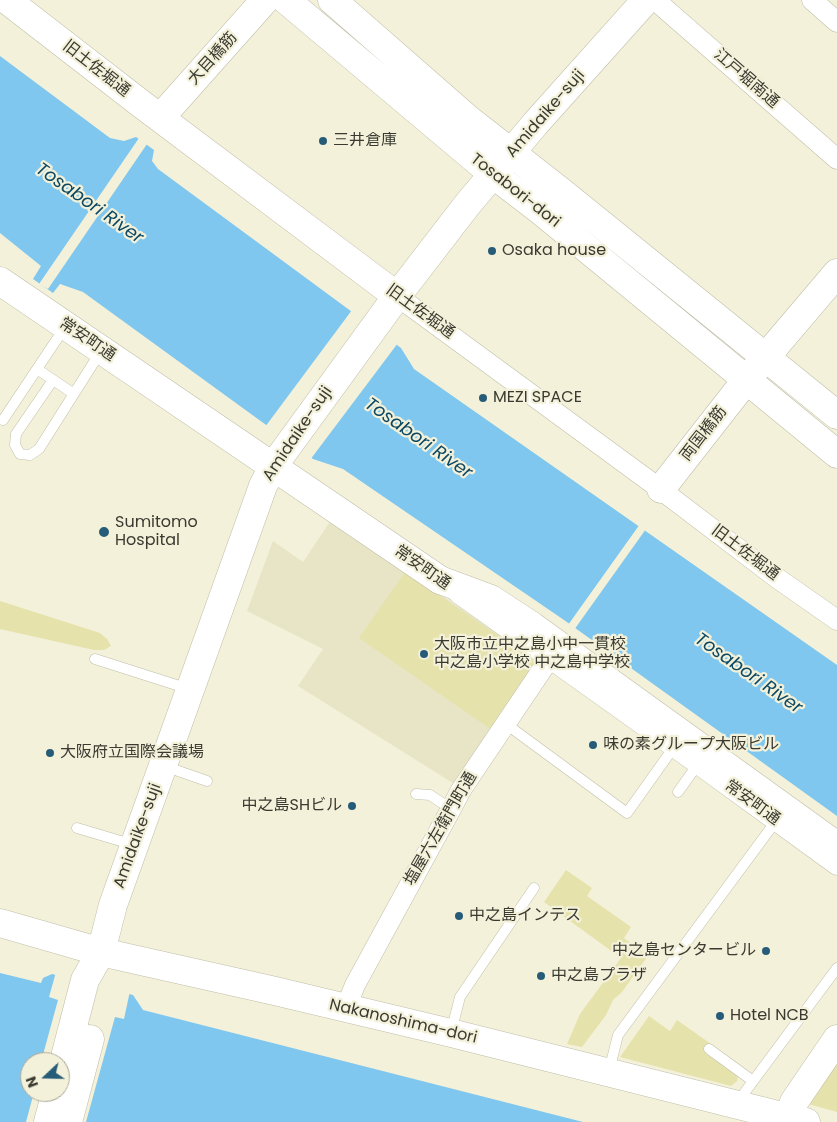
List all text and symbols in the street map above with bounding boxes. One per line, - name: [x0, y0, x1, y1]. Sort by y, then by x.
- street label: 大目橋筋: [184, 29, 242, 89]
- street label: 旧土佐堀通: [59, 37, 133, 101]
- street label: 江戸堀南通: [710, 46, 782, 112]
- street label: Amidaike-suji: [503, 66, 589, 162]
- place label: 三井倉庫: [333, 131, 397, 151]
- marker: 三井倉庫: [317, 135, 329, 147]
- street label: Tosabori-dori: [466, 150, 564, 232]
- water label: Tosabori River: [31, 159, 147, 249]
- place label: Osaka house: [502, 241, 606, 261]
- marker: Osaka house: [486, 245, 498, 257]
- street label: 旧土佐堀通: [382, 281, 458, 343]
- street label: 常安町通: [55, 314, 119, 366]
- street label: Amidaike-suji: [259, 383, 337, 485]
- place label: MEZI SPACE: [493, 388, 582, 408]
- marker: MEZI SPACE: [477, 392, 489, 404]
- water label: Tosabori River: [360, 394, 476, 484]
- street label: 両国橋筋: [677, 403, 731, 465]
- place label: Sumitomo Hospital: [115, 513, 198, 551]
- street label: 旧土佐堀通: [707, 521, 783, 585]
- marker: Sumitomo Hospital: [97, 525, 111, 539]
- street label: 常安町通: [390, 542, 454, 594]
- water label: Tosabori River: [690, 629, 806, 719]
- place label: 大阪市立中之島小中一貫校 中之島小学校 中之島中学校: [434, 635, 630, 673]
- marker: 大阪市立中之島小中一貫校 中之島小学校 中之島中学校: [418, 648, 430, 660]
- place label: 味の素グループ大阪ビル: [603, 735, 779, 755]
- marker: 味の素グループ大阪ビル: [587, 739, 599, 751]
- place label: 大阪府立国際会議場: [60, 743, 204, 763]
- marker: 大阪府立国際会議場: [44, 747, 56, 759]
- street label: 塩屋六左衛門町通: [401, 769, 481, 889]
- street label: 常安町通: [720, 776, 784, 830]
- street label: Amidaike-suji: [110, 781, 166, 891]
- place label: 中之島SHビル: [242, 796, 342, 816]
- marker: 中之島SHビル: [346, 800, 358, 812]
- place label: 中之島インテス: [469, 906, 581, 926]
- marker: 中之島インテス: [453, 910, 465, 922]
- place label: 中之島センタービル: [612, 941, 756, 961]
- marker: 中之島センタービル: [760, 945, 772, 957]
- place label: 中之島プラザ: [551, 966, 647, 986]
- marker: 中之島プラザ: [535, 970, 547, 982]
- street label: Nakanoshima-dori: [327, 996, 479, 1048]
- place label: Hotel NCB: [730, 1006, 809, 1026]
- marker: Hotel NCB: [714, 1010, 726, 1022]
- north arrow: [20, 1052, 70, 1102]
- text: N: [21, 1074, 43, 1091]

